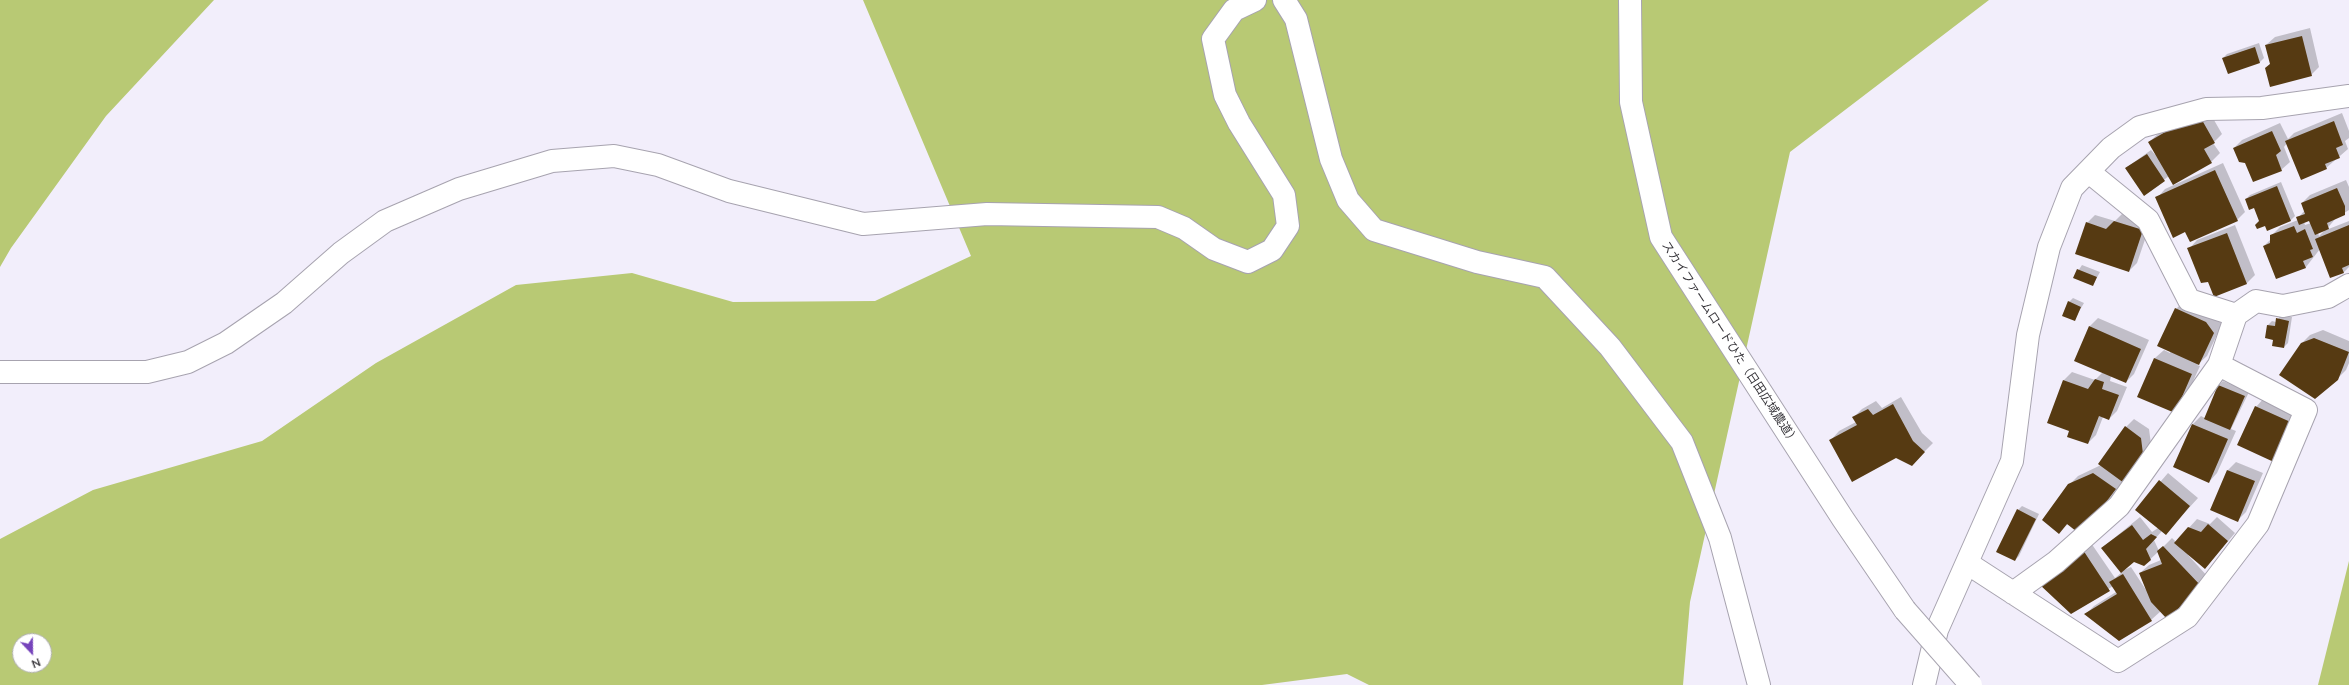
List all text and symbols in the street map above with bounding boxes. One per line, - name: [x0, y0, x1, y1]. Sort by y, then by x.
- street label: スカイファームロードひた（日田広域農道）: [1659, 238, 1801, 448]
- north arrow: [12, 633, 52, 673]
- text: N: [30, 656, 43, 671]

